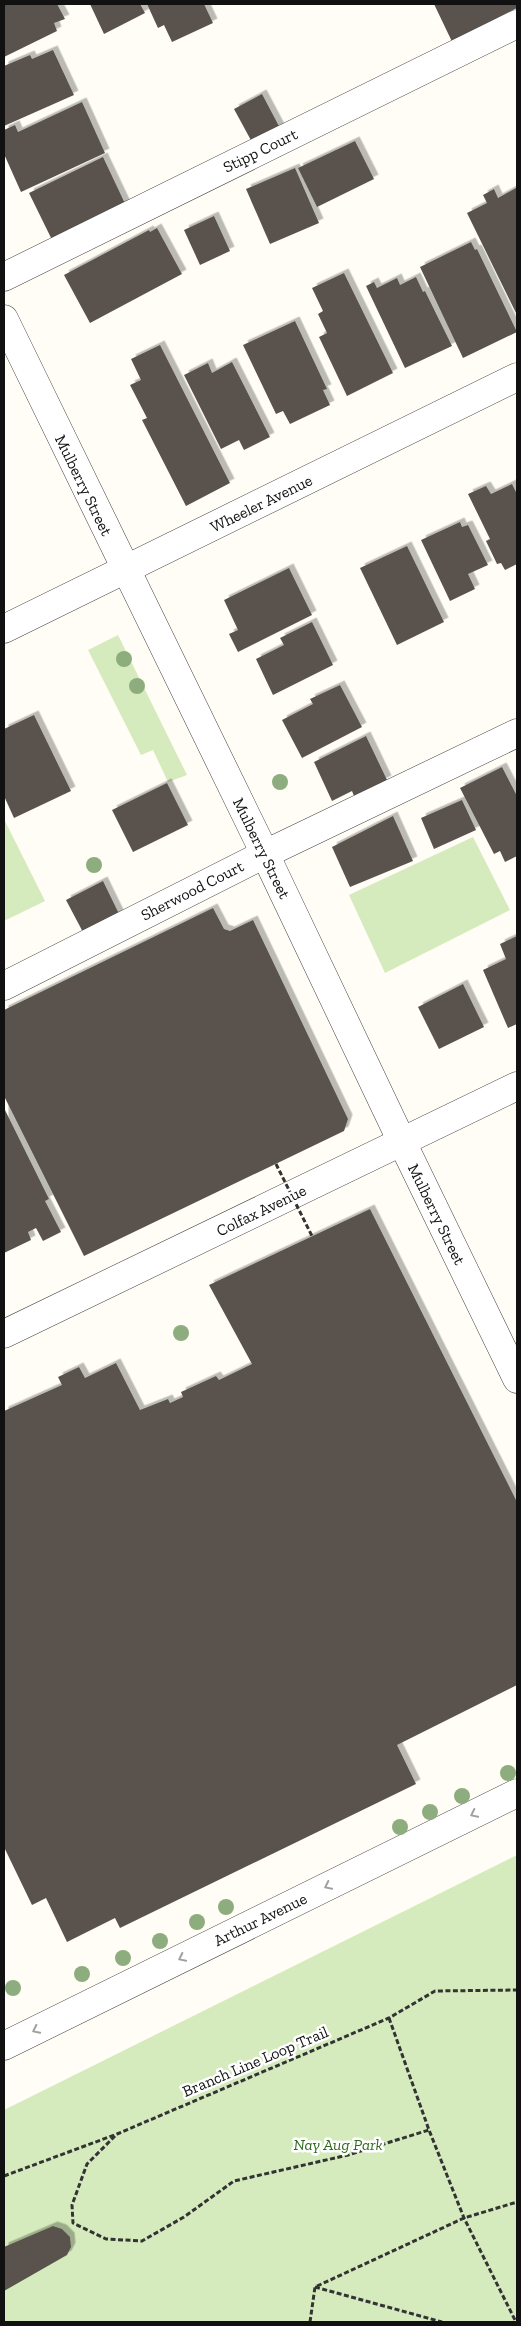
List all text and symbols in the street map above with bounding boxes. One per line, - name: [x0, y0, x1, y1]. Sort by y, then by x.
- street label: Stipp Court: [220, 124, 301, 177]
- street label: Mulberry Street: [51, 432, 116, 539]
- street label: Wheeler Avenue: [207, 471, 315, 536]
- street label: Mulberry Street: [229, 795, 294, 902]
- street label: Sherwood Court: [138, 856, 247, 925]
- street label: Mulberry Street: [404, 1161, 469, 1268]
- street label: Colfax Avenue: [213, 1180, 309, 1240]
- one-way arrow: [470, 1808, 479, 1818]
- one-way arrow: [324, 1880, 333, 1890]
- street label: Arthur Avenue: [211, 1889, 310, 1950]
- one-way arrow: [178, 1952, 187, 1962]
- street label: Branch Line Loop Trail: [179, 2022, 331, 2101]
- one-way arrow: [32, 2023, 41, 2034]
- park label: Nay Aug Park: [293, 2135, 383, 2154]

